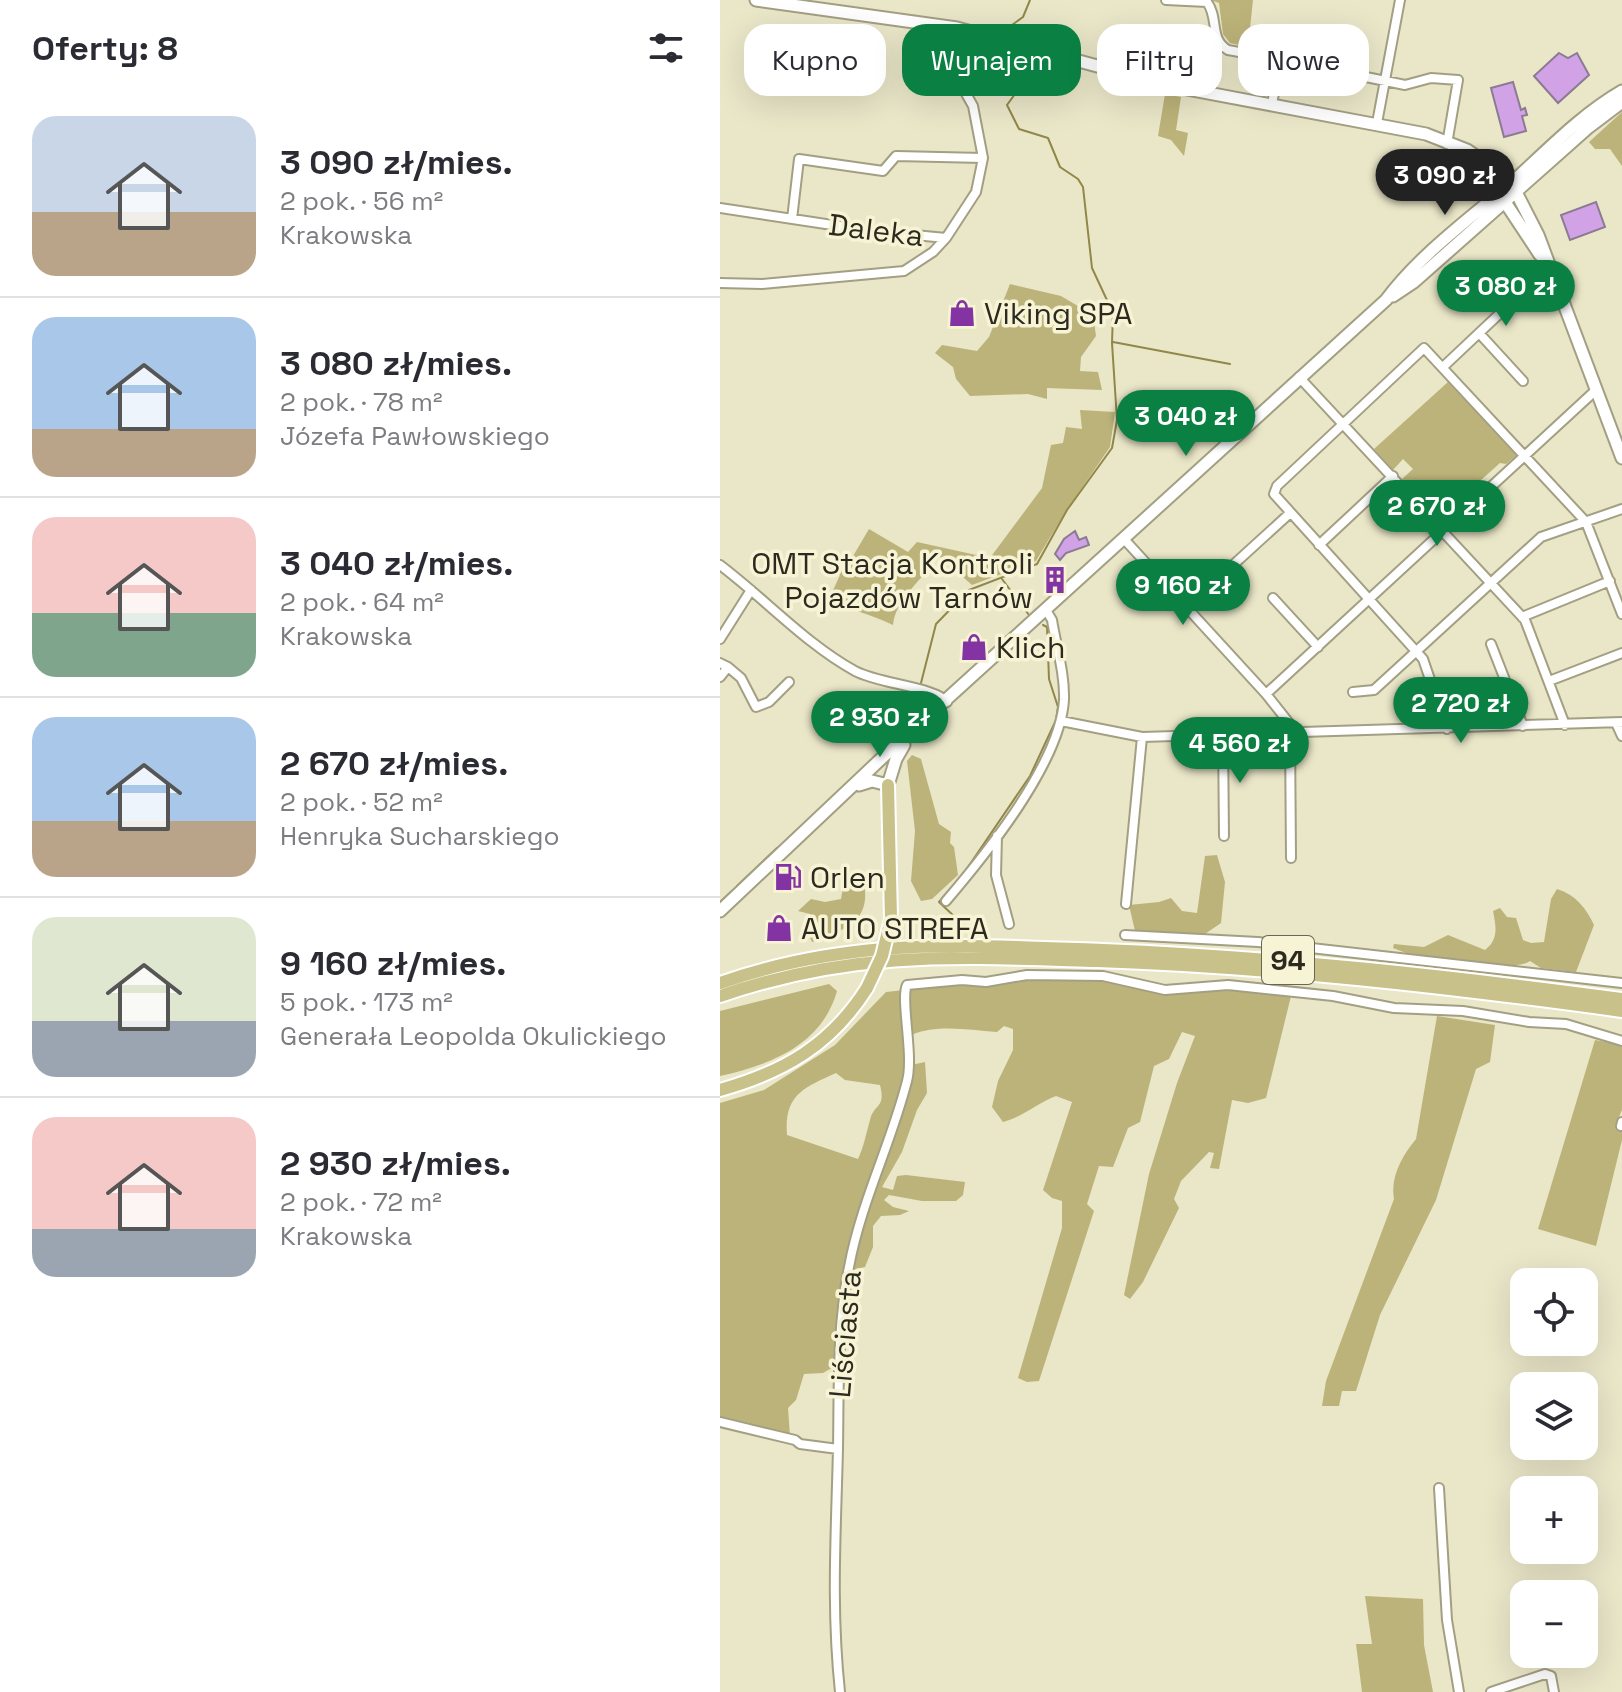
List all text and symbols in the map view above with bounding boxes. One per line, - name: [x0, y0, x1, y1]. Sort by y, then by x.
- chip: Kupno: [744, 24, 886, 96]
- chip: Wynajem: [902, 24, 1081, 96]
- chip: Filtry: [1097, 24, 1222, 96]
- chip: Nowe: [1238, 24, 1369, 96]
- icon: filters: [644, 26, 688, 70]
- text: Oferty: 8: [32, 27, 178, 70]
- text: 3 090 zł/mies.: [280, 141, 513, 184]
- icon: home: [96, 148, 192, 244]
- pin: 3 090 zł: [1362, 149, 1528, 217]
- text: 3 090 zł: [1394, 158, 1496, 192]
- text: 2 pok. · 56 m²: [280, 184, 443, 218]
- street label: Daleka: [826, 205, 926, 255]
- text: Krakowska: [280, 218, 412, 252]
- pin: 3 080 zł: [1423, 260, 1589, 328]
- text: 3 080 zł: [1455, 269, 1557, 303]
- place label: Viking SPA: [984, 294, 1132, 333]
- shop icon: Viking SPA: [947, 298, 977, 328]
- text: 3 080 zł/mies.: [280, 342, 512, 385]
- icon: home: [96, 349, 192, 445]
- text: 2 pok. · 78 m²: [280, 385, 442, 419]
- pin: 3 040 zł: [1103, 390, 1269, 458]
- text: 3 040 zł: [1134, 399, 1238, 433]
- text: Józefa Pawłowskiego: [280, 419, 550, 453]
- pin: 2 670 zł: [1354, 480, 1520, 548]
- text: 2 670 zł: [1387, 489, 1487, 523]
- text: 3 040 zł/mies.: [280, 542, 513, 585]
- place label: OMT Stacja Kontroli Pojazdów Tarnów: [751, 544, 1033, 617]
- icon: home: [96, 549, 192, 645]
- pin: 9 160 zł: [1100, 559, 1266, 627]
- building icon: OMT Stacja Kontroli Pojazdów Tarnów: [1040, 565, 1070, 595]
- text: 9 160 zł: [1134, 568, 1232, 602]
- text: 2 pok. · 64 m²: [280, 585, 444, 619]
- text: Krakowska: [280, 619, 412, 653]
- place label: Klich: [996, 628, 1065, 667]
- shop icon: Klich: [959, 632, 989, 662]
- pin: 2 720 zł: [1378, 677, 1544, 745]
- text: 2 720 zł: [1411, 686, 1511, 720]
- pin: 2 930 zł: [797, 691, 963, 759]
- text: 2 930 zł: [829, 700, 931, 734]
- pin: 4 560 zł: [1157, 717, 1323, 785]
- text: 4 560 zł: [1189, 726, 1291, 760]
- text: 2 670 zł/mies.: [280, 742, 508, 785]
- icon: home: [96, 749, 192, 845]
- text: 2 pok. · 52 m²: [280, 785, 443, 819]
- text: Henryka Sucharskiego: [280, 819, 559, 853]
- place label: Orlen: [810, 858, 885, 897]
- fuel station icon: Orlen: [773, 862, 803, 892]
- place label: AUTO STREFA: [801, 909, 989, 948]
- shop icon: AUTO STREFA: [764, 913, 794, 943]
- road number: 94: [1262, 936, 1314, 984]
- text: 9 160 zł/mies.: [280, 942, 506, 985]
- icon: home: [96, 949, 192, 1045]
- text: 5 pok. · 173 m²: [280, 985, 453, 1019]
- text: Generała Leopolda Okulickiego: [280, 1019, 666, 1053]
- text: 2 930 zł/mies.: [280, 1142, 511, 1185]
- icon: home: [96, 1149, 192, 1245]
- text: 2 pok. · 72 m²: [280, 1185, 442, 1219]
- text: Krakowska: [280, 1219, 412, 1253]
- street label: Liściasta: [820, 1268, 870, 1400]
- map controls: [1510, 1268, 1598, 1668]
- button: locate: [1510, 1268, 1598, 1356]
- button: layers: [1510, 1372, 1598, 1460]
- button: +: [1510, 1476, 1598, 1564]
- button: −: [1510, 1580, 1598, 1668]

